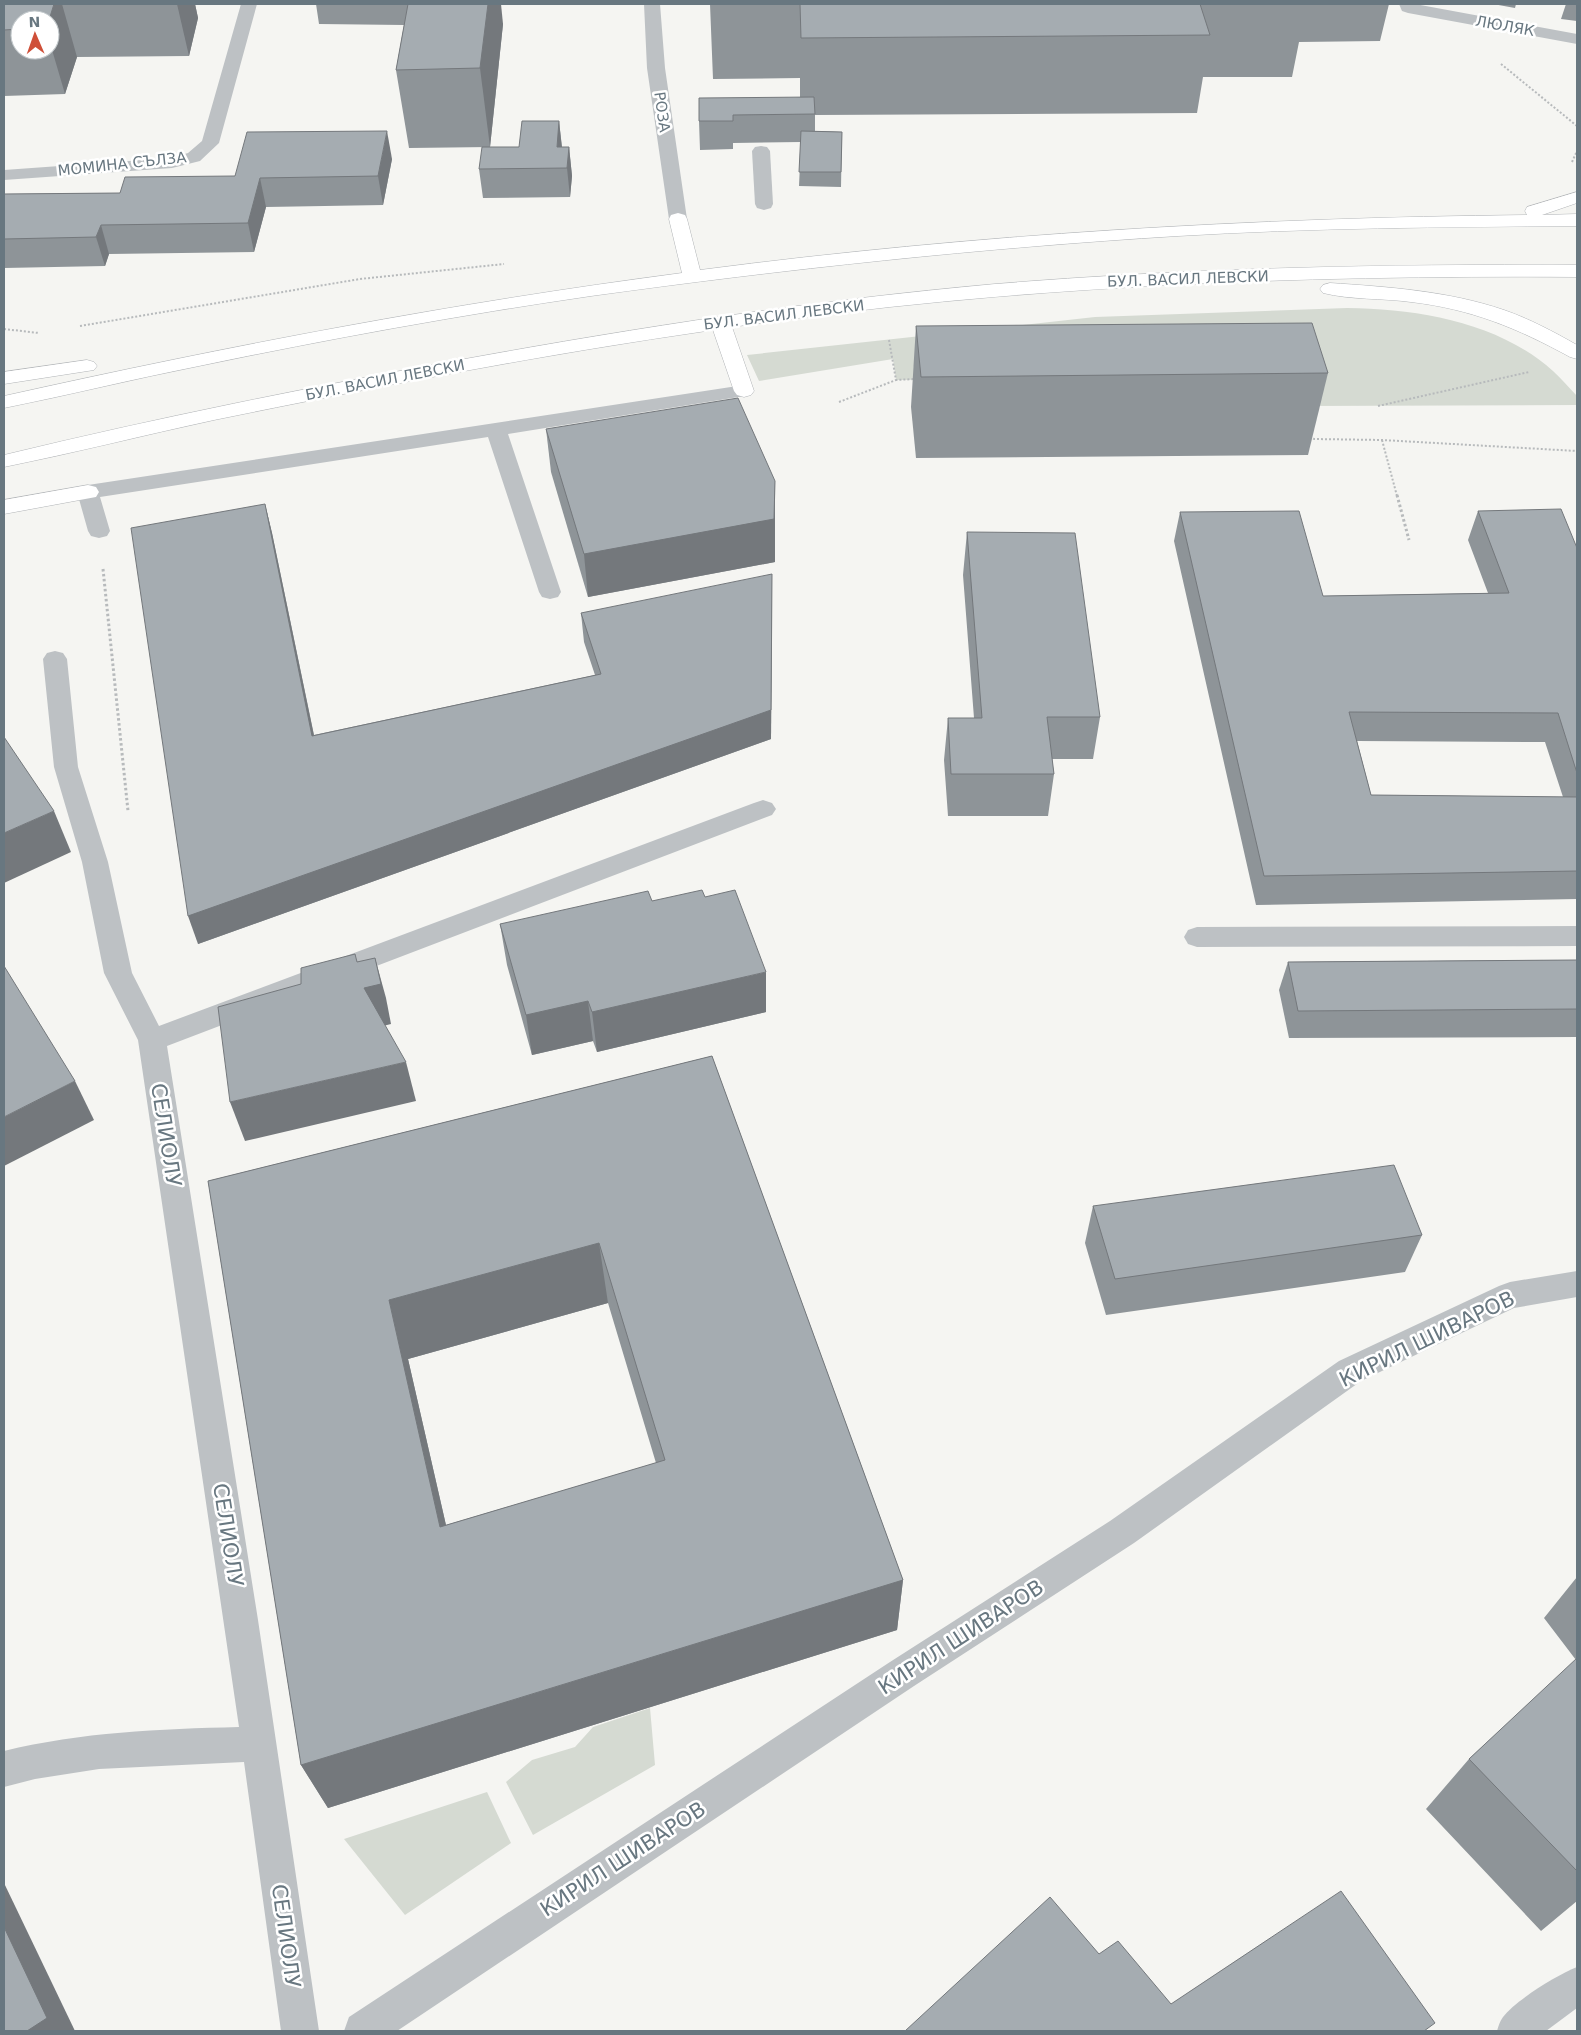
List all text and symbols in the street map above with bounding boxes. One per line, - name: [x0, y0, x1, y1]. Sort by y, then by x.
- north arrow: [10, 10, 60, 60]
- street label: ЛЮЛЯК: [1474, 12, 1536, 40]
- text: N: [28, 14, 41, 30]
- street label: РОЗА: [650, 91, 674, 134]
- street label: МОМИНА СЪЛЗА: [57, 148, 188, 180]
- street label: БУЛ. ВАСИЛ ЛЕВСКИ: [1107, 267, 1269, 291]
- street label: БУЛ. ВАСИЛ ЛЕВСКИ: [703, 296, 865, 334]
- street label: БУЛ. ВАСИЛ ЛЕВСКИ: [304, 356, 466, 404]
- street label: СЕЛИОЛУ: [146, 1081, 186, 1189]
- street label: КИРИЛ ШИВАРОВ: [1335, 1286, 1519, 1392]
- street label: СЕЛИОЛУ: [208, 1481, 248, 1589]
- street label: КИРИЛ ШИВАРОВ: [874, 1575, 1048, 1699]
- street label: КИРИЛ ШИВАРОВ: [536, 1797, 710, 1921]
- street label: СЕЛИОЛУ: [267, 1883, 305, 1990]

